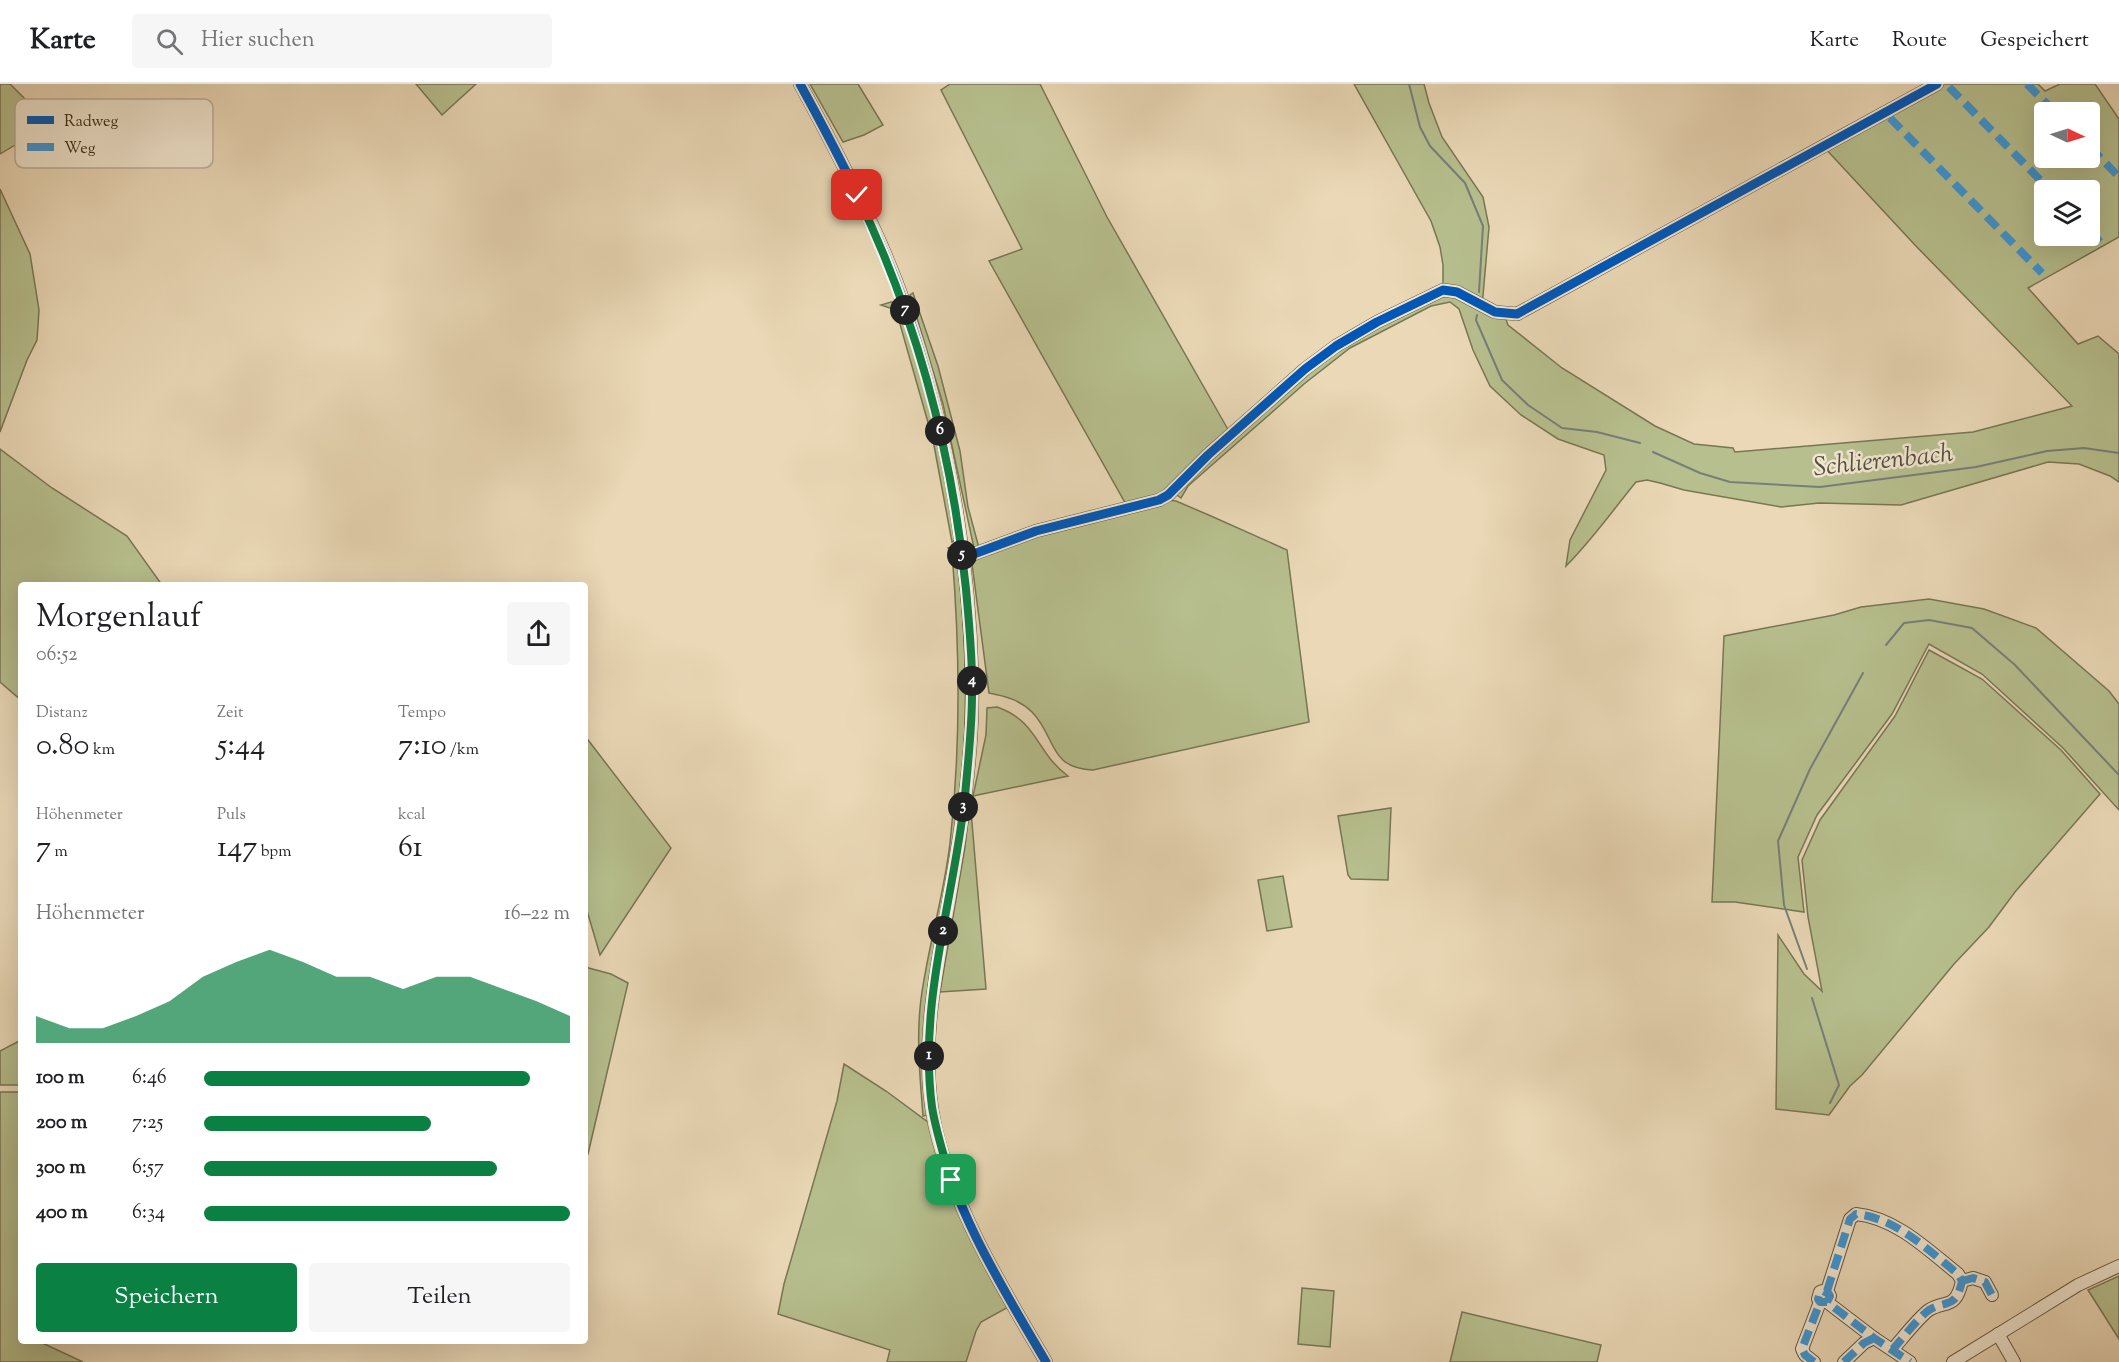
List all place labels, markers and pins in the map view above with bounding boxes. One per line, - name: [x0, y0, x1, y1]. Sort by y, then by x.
- pin: [831, 169, 882, 220]
- pin: 7: [890, 295, 920, 325]
- pin: 6: [925, 416, 955, 446]
- pin: 5: [947, 540, 977, 570]
- pin: 4: [957, 666, 987, 696]
- pin: 3: [948, 792, 978, 822]
- pin: 2: [928, 916, 958, 946]
- pin: 1: [914, 1041, 944, 1071]
- pin: [925, 1154, 976, 1205]

